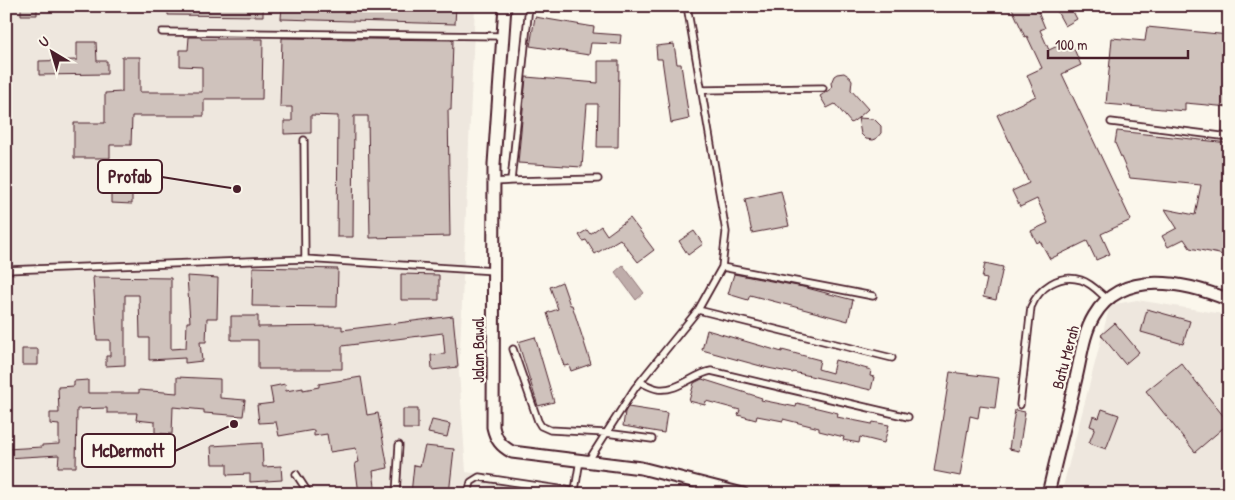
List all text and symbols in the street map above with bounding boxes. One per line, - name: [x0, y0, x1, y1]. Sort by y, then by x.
- north arrow: [28, 28, 78, 78]
- scale bar: [1048, 28, 1188, 60]
- text: U: [35, 31, 53, 51]
- text: 100 m: [1055, 34, 1088, 55]
- callout: Profab: [98, 160, 162, 193]
- text: Profab: [108, 164, 152, 189]
- street label: Jalan Bawal: [467, 316, 489, 383]
- street label: Batu Merah: [1046, 322, 1084, 391]
- callout: McDermott: [82, 434, 175, 467]
- text: McDermott: [92, 438, 165, 463]

